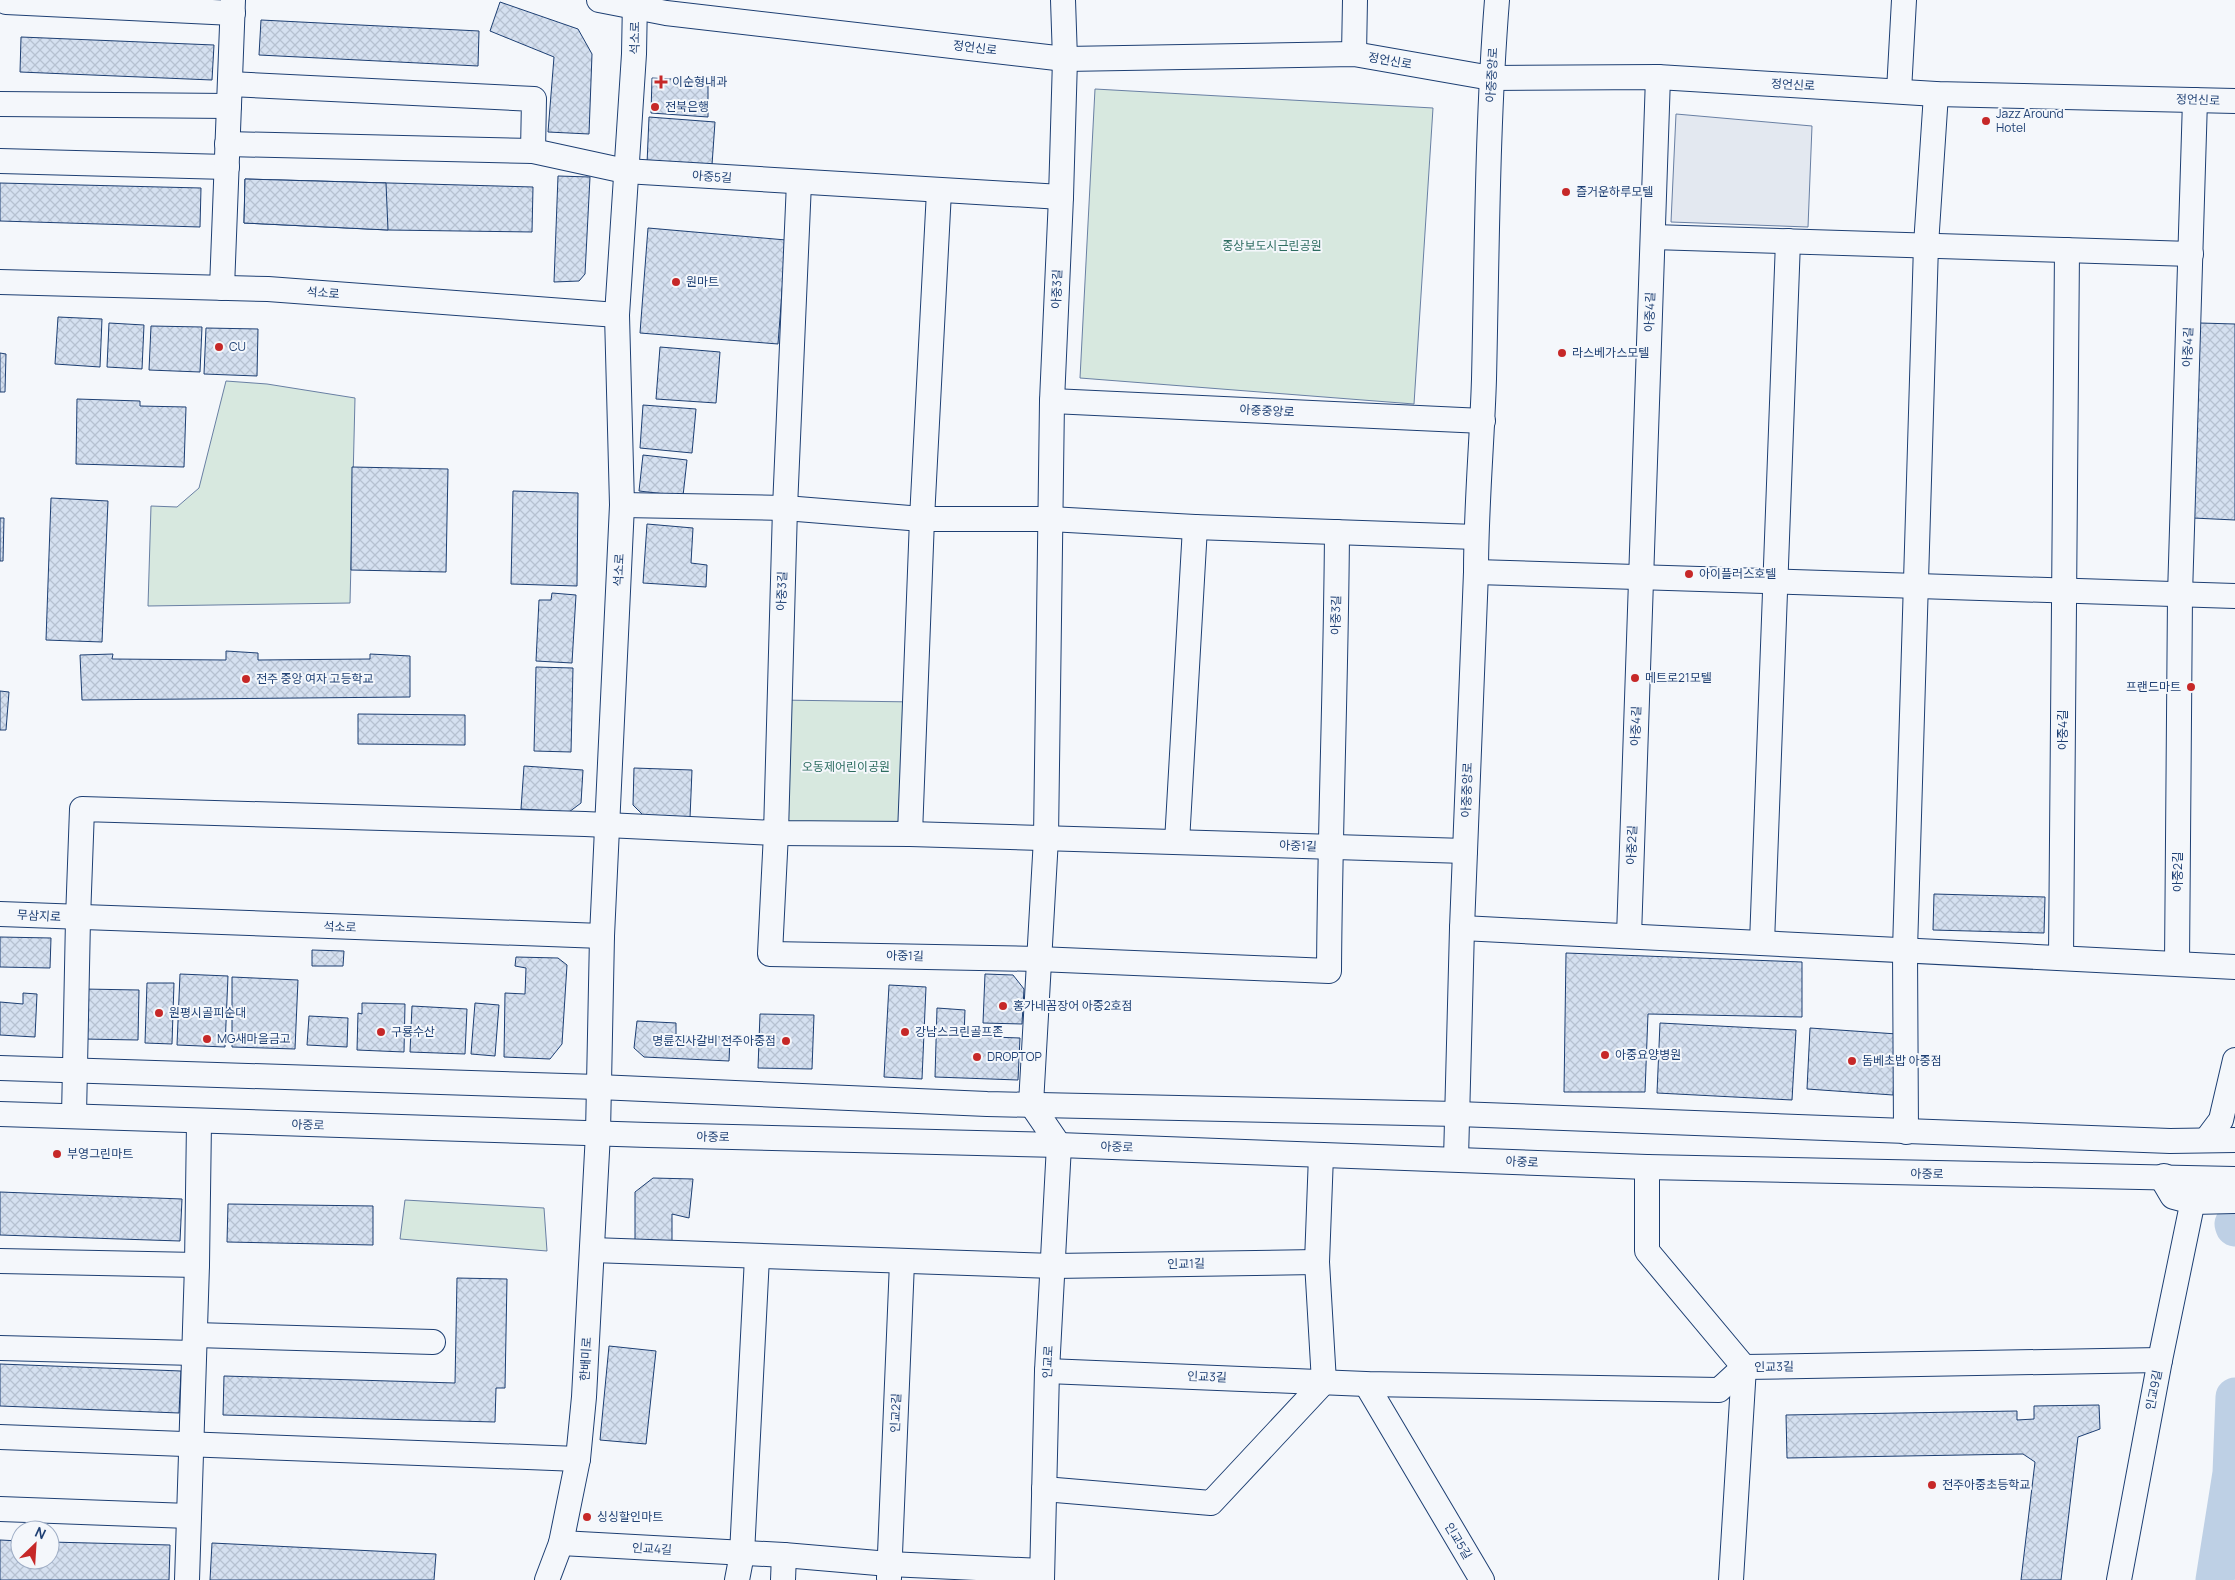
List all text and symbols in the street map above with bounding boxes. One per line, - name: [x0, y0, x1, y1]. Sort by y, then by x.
- street label: 석소로: [626, 21, 643, 55]
- street label: 정언신로: [952, 36, 998, 59]
- street label: 아중중앙로: [1482, 47, 1501, 103]
- street label: 정언신로: [1367, 48, 1413, 73]
- place label: 이순형내과: [672, 73, 727, 90]
- marker: 이순형내과: [654, 75, 668, 89]
- street label: 정언신로: [1771, 75, 1816, 94]
- street label: 정언신로: [2176, 90, 2220, 109]
- place label: 전북은행: [665, 98, 709, 115]
- marker: 전북은행: [649, 101, 661, 113]
- place label: Jazz Around Hotel: [1996, 105, 2064, 136]
- marker: Jazz Around Hotel: [1980, 115, 1992, 127]
- street label: 아중5길: [691, 167, 733, 186]
- place label: 즐거운하루모텔: [1576, 183, 1653, 200]
- marker: 즐거운하루모텔: [1560, 186, 1572, 198]
- park label: 중상보도시근린공원: [1222, 237, 1322, 254]
- street label: 아중3길: [1047, 269, 1066, 309]
- place label: 원마트: [686, 273, 719, 290]
- marker: 원마트: [670, 276, 682, 288]
- street label: 석소로: [306, 283, 340, 302]
- street label: 아중4길: [1640, 292, 1659, 332]
- street label: 아중4길: [2178, 327, 2197, 367]
- place label: CU: [229, 338, 246, 355]
- marker: CU: [213, 341, 225, 353]
- place label: 라스베가스모텔: [1572, 344, 1649, 361]
- marker: 라스베가스모텔: [1556, 347, 1568, 359]
- street label: 아중중앙로: [1239, 401, 1295, 420]
- street label: 석소로: [609, 553, 628, 587]
- place label: 아이플러스호텔: [1699, 565, 1776, 582]
- marker: 아이플러스호텔: [1683, 568, 1695, 580]
- street label: 아중3길: [772, 571, 791, 611]
- street label: 아중3길: [1327, 595, 1344, 635]
- place label: 메트로21모텔: [1645, 669, 1712, 686]
- place label: 전주 중앙 여자 고등학교: [256, 670, 374, 687]
- marker: 메트로21모텔: [1629, 672, 1641, 684]
- marker: 전주 중앙 여자 고등학교: [240, 673, 252, 685]
- place label: 프랜드마트: [2126, 678, 2181, 695]
- marker: 프랜드마트: [2185, 681, 2197, 693]
- street label: 아중4길: [1626, 706, 1645, 746]
- street label: 아중4길: [2054, 710, 2071, 750]
- park label: 오동제어린이공원: [802, 758, 890, 775]
- street label: 아중중앙로: [1457, 762, 1476, 818]
- street label: 아중2길: [1622, 825, 1641, 865]
- street label: 아중1길: [1279, 836, 1317, 855]
- street label: 아중2길: [2169, 852, 2186, 892]
- street label: 무삼지로: [17, 906, 62, 925]
- street label: 석소로: [323, 917, 357, 936]
- street label: 아중1길: [886, 947, 924, 964]
- place label: 홍가네꼼장어 아중2호점: [1013, 997, 1133, 1014]
- marker: 홍가네꼼장어 아중2호점: [997, 1000, 1009, 1012]
- place label: 원평시골피순대: [169, 1004, 246, 1021]
- marker: 원평시골피순대: [153, 1007, 165, 1019]
- place label: 구룡수산: [391, 1023, 435, 1040]
- place label: 강남스크린골프존: [915, 1023, 1003, 1040]
- marker: 구룡수산: [375, 1026, 387, 1038]
- marker: 강남스크린골프존: [899, 1026, 911, 1038]
- place label: MG새마을금고: [217, 1030, 291, 1047]
- place label: 명륜진사갈비 전주아중점: [652, 1032, 776, 1049]
- marker: MG새마을금고: [201, 1033, 213, 1045]
- marker: 명륜진사갈비 전주아중점: [780, 1035, 792, 1047]
- place label: 아중요양병원: [1615, 1046, 1681, 1063]
- place label: DROPTOP: [987, 1048, 1042, 1065]
- marker: 아중요양병원: [1599, 1049, 1611, 1061]
- marker: DROPTOP: [971, 1051, 983, 1063]
- place label: 돔베초밥 아중점: [1862, 1052, 1942, 1069]
- marker: 돔베초밥 아중점: [1846, 1055, 1858, 1067]
- street label: 아중로: [291, 1115, 325, 1134]
- street label: 아중로: [696, 1128, 730, 1145]
- street label: 아중로: [1100, 1137, 1134, 1156]
- place label: 부영그린마트: [67, 1145, 133, 1162]
- marker: 부영그린마트: [51, 1148, 63, 1160]
- street label: 아중로: [1505, 1152, 1539, 1171]
- street label: 아중로: [1910, 1165, 1944, 1182]
- street label: 인교1길: [1167, 1255, 1205, 1272]
- street label: 한배미로: [576, 1336, 595, 1381]
- street label: 인교로: [1038, 1345, 1057, 1379]
- street label: 인교3길: [1754, 1358, 1794, 1375]
- street label: 인교3길: [1187, 1367, 1227, 1386]
- street label: 인교9길: [2141, 1368, 2166, 1411]
- street label: 인교2길: [886, 1393, 905, 1433]
- place label: 전주아중초등학교: [1942, 1476, 2030, 1493]
- marker: 전주아중초등학교: [1926, 1479, 1938, 1491]
- place label: 싱싱할인마트: [597, 1508, 663, 1525]
- marker: 싱싱할인마트: [581, 1511, 593, 1523]
- street label: 인교5길: [1441, 1519, 1476, 1562]
- north arrow: [10, 1520, 60, 1570]
- text: N: [32, 1522, 49, 1544]
- street label: 인교4길: [632, 1539, 673, 1558]

